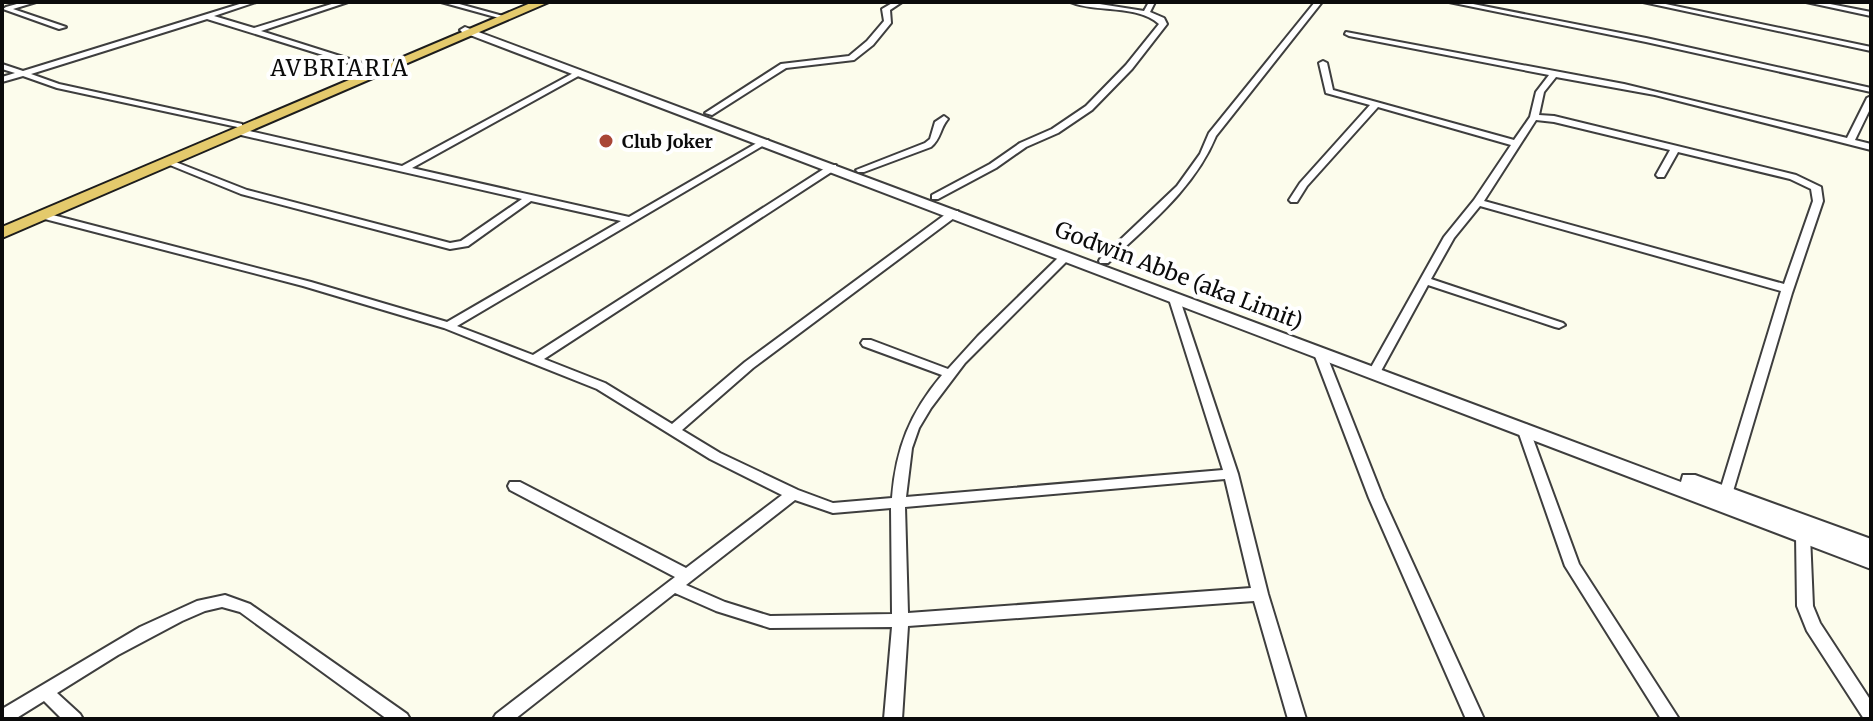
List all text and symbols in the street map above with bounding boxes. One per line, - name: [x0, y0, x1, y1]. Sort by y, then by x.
- district label: AVBRIARIA: [270, 54, 409, 82]
- place label: Club Joker: [622, 130, 713, 153]
- marker: Club Joker: [597, 132, 615, 150]
- street label: Godwin Abbe (aka Limit): [1051, 215, 1307, 335]

